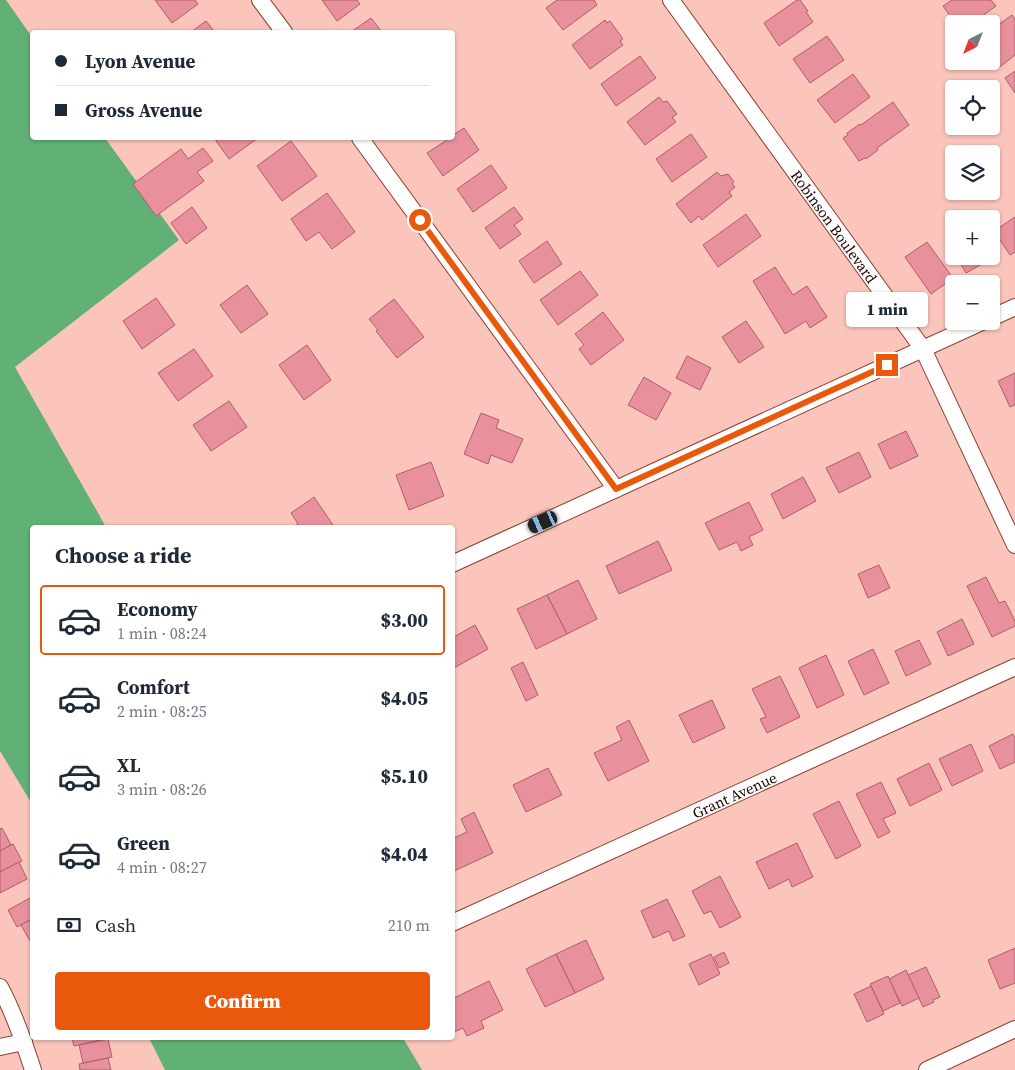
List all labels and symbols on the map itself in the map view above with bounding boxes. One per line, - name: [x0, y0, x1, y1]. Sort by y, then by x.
- north arrow: [945, 15, 1000, 70]
- street label: Robinson Boulevard: [786, 165, 883, 288]
- route start: [409, 209, 431, 231]
- callout: 1 min: [846, 292, 928, 328]
- route end: [876, 354, 898, 376]
- car: [526, 509, 559, 535]
- street label: Grant Avenue: [689, 766, 780, 823]

